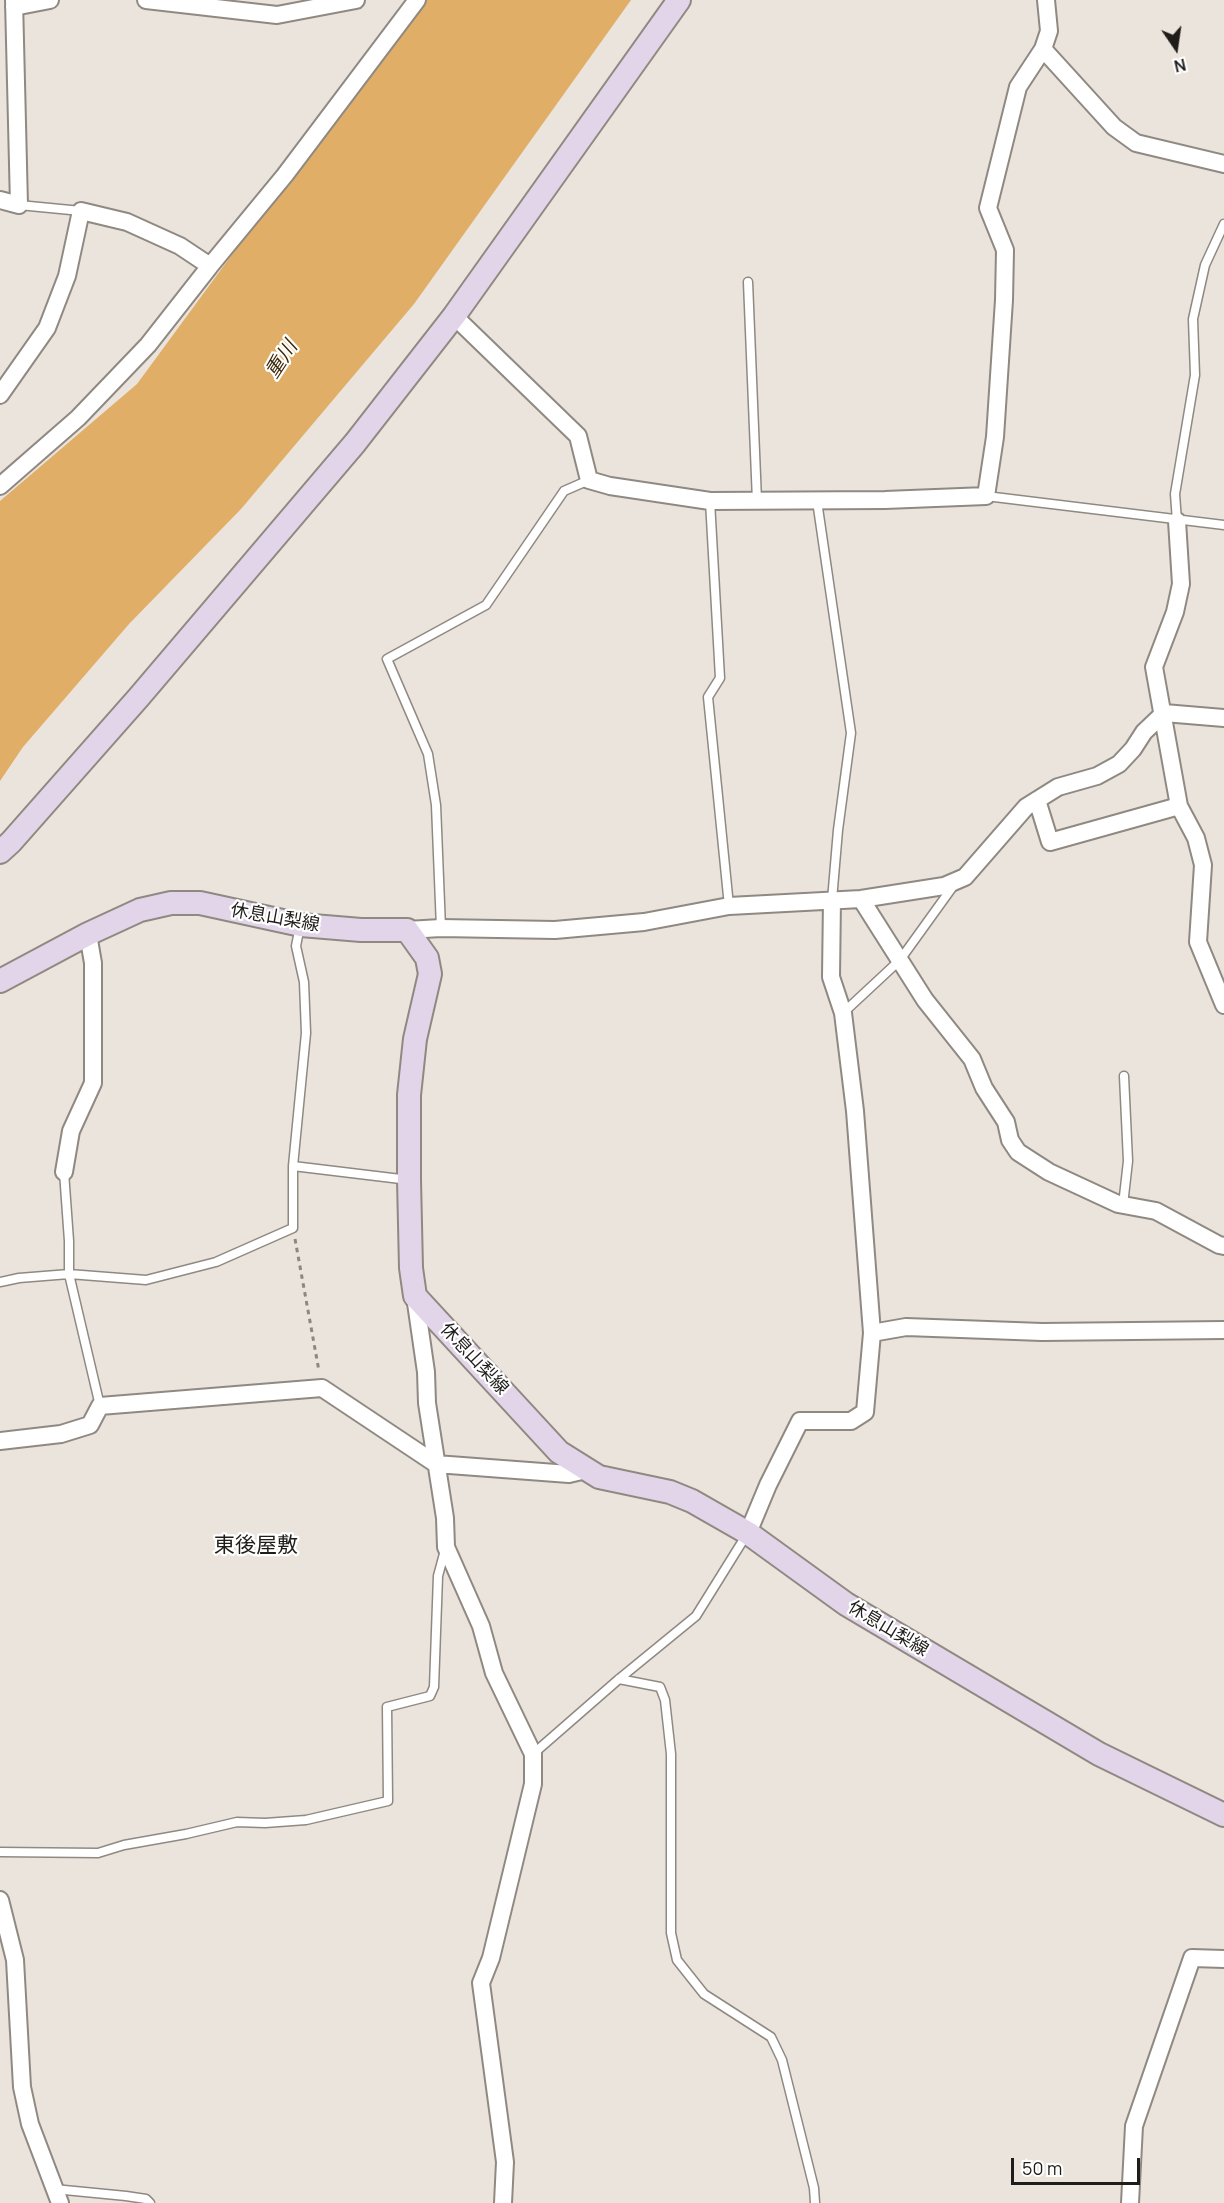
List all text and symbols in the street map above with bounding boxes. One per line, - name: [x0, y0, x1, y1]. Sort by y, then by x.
- north arrow: [1146, 18, 1206, 78]
- text: N: [1172, 54, 1188, 78]
- water label: 重川: [261, 337, 303, 383]
- street label: 休息山梨線: [229, 900, 321, 936]
- street label: 休息山梨線: [435, 1319, 513, 1399]
- district label: 東後屋敷: [214, 1533, 298, 1559]
- street label: 休息山梨線: [844, 1597, 932, 1661]
- scale bar: [1014, 2146, 1143, 2184]
- text: 50 m: [1022, 2156, 1062, 2180]

